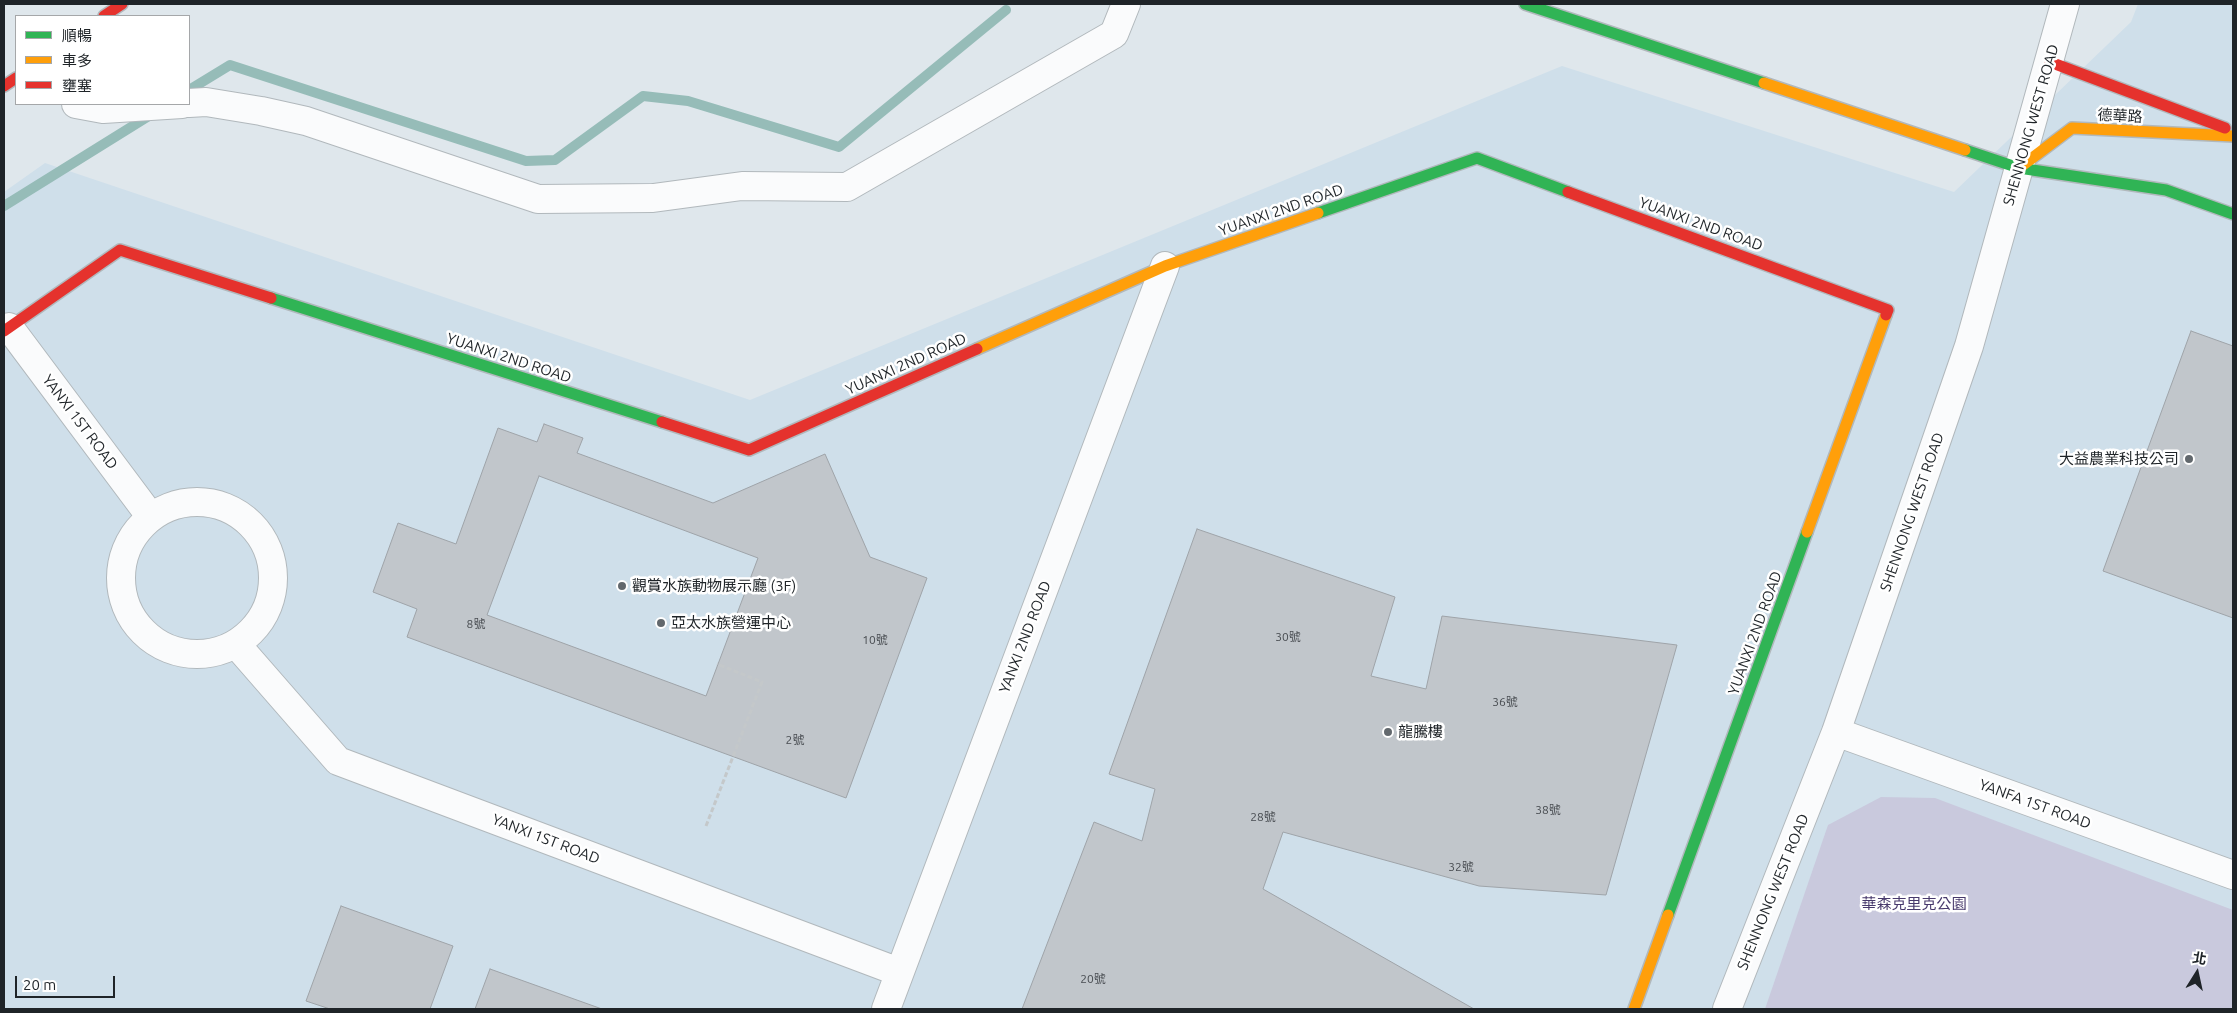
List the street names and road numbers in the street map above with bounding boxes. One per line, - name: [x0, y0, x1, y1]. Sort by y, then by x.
- street label: SHENNONG WEST ROAD: [1999, 42, 2063, 208]
- street label: 德華路: [2097, 106, 2143, 126]
- street label: YUANXI 2ND ROAD: [1217, 180, 1345, 240]
- street label: YUANXI 2ND ROAD: [1637, 193, 1765, 255]
- street label: YUANXI 2ND ROAD: [444, 329, 574, 387]
- street label: YUANXI 2ND ROAD: [843, 329, 969, 399]
- street label: YANXI 1ST ROAD: [39, 371, 121, 473]
- street label: SHENNONG WEST ROAD: [1876, 430, 1948, 594]
- street label: YUANXI 2ND ROAD: [1724, 569, 1786, 697]
- street label: YANXI 2ND ROAD: [995, 578, 1055, 696]
- street label: YANFA 1ST ROAD: [1977, 775, 2093, 833]
- street label: YANXI 1ST ROAD: [490, 810, 602, 868]
- street label: SHENNONG WEST ROAD: [1733, 811, 1813, 973]

